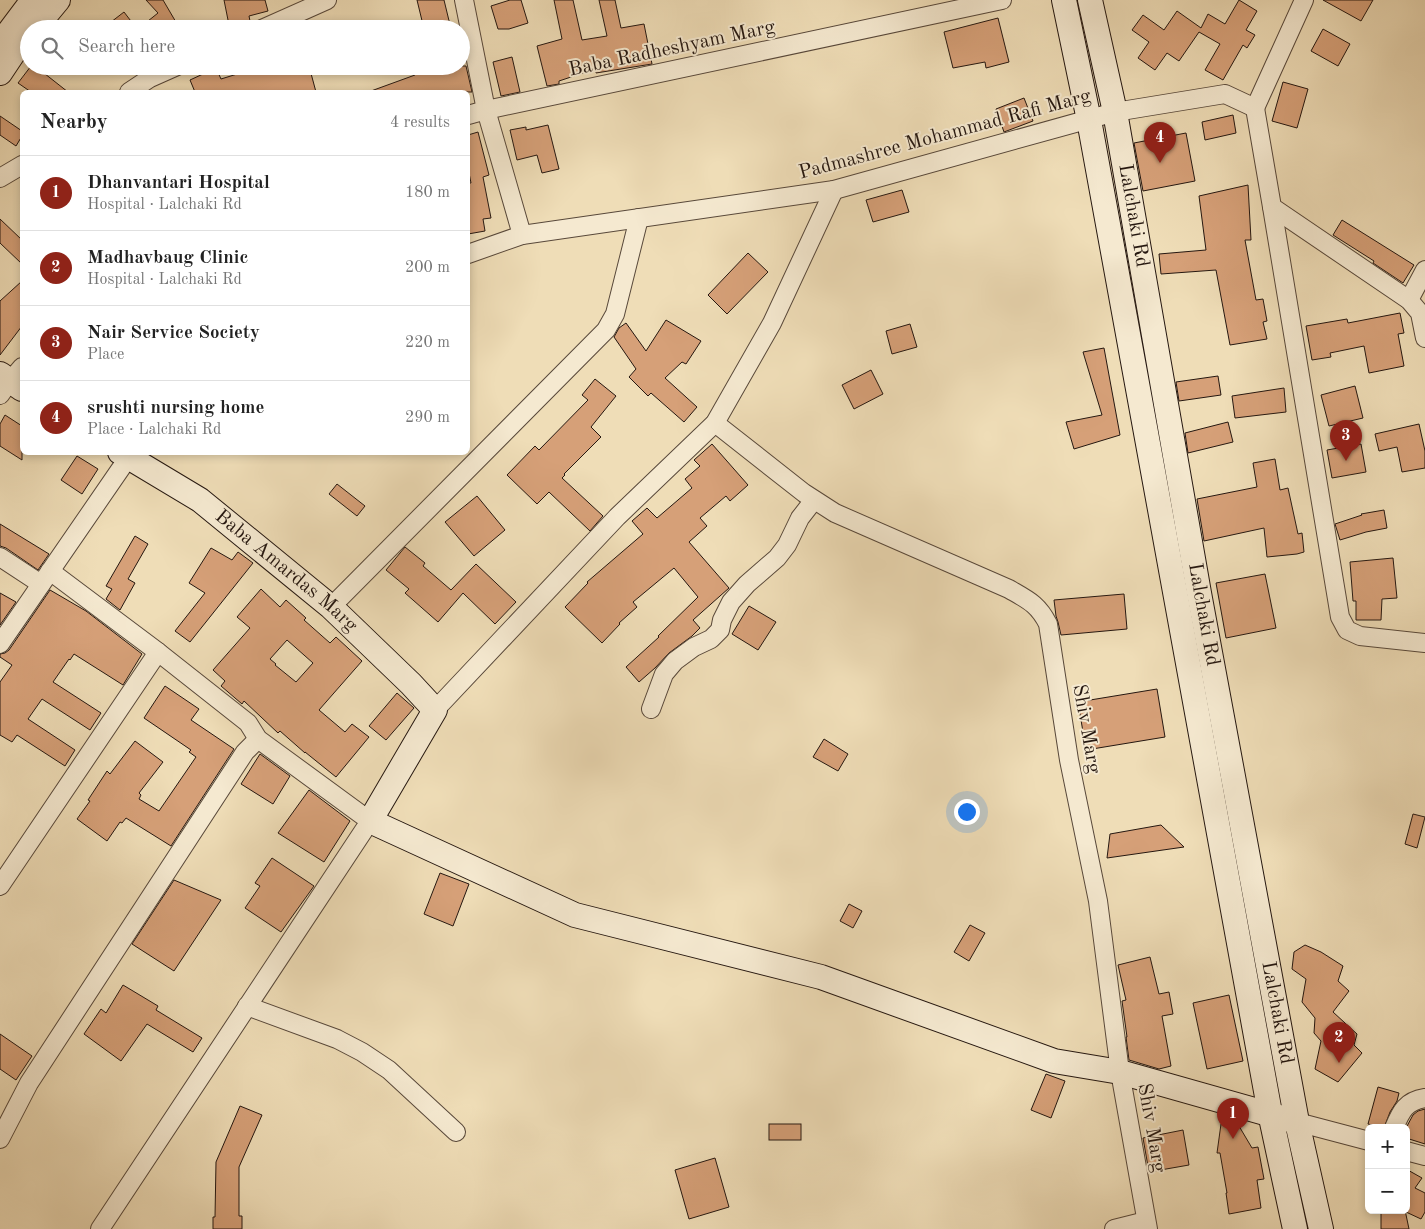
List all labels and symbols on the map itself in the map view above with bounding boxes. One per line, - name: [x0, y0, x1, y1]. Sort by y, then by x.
- street label: Baba Radheshyam Marg: [567, 17, 777, 81]
- street label: Padmashree Mohammad Rafi Marg: [797, 86, 1093, 184]
- pin: 4: [1144, 122, 1176, 163]
- street label: Lalchaki Rd: [1114, 163, 1152, 269]
- pin: 3: [1330, 420, 1362, 461]
- street label: Baba Amardas Marg: [211, 506, 361, 637]
- street label: Lalchaki Rd: [1184, 561, 1222, 668]
- street label: Shiv Marg: [1068, 683, 1104, 776]
- your location: [954, 799, 980, 825]
- street label: Lalchaki Rd: [1257, 960, 1296, 1066]
- pin: 2: [1323, 1022, 1355, 1063]
- street label: Shiv Marg: [1133, 1082, 1169, 1175]
- pin: 1: [1217, 1098, 1249, 1139]

